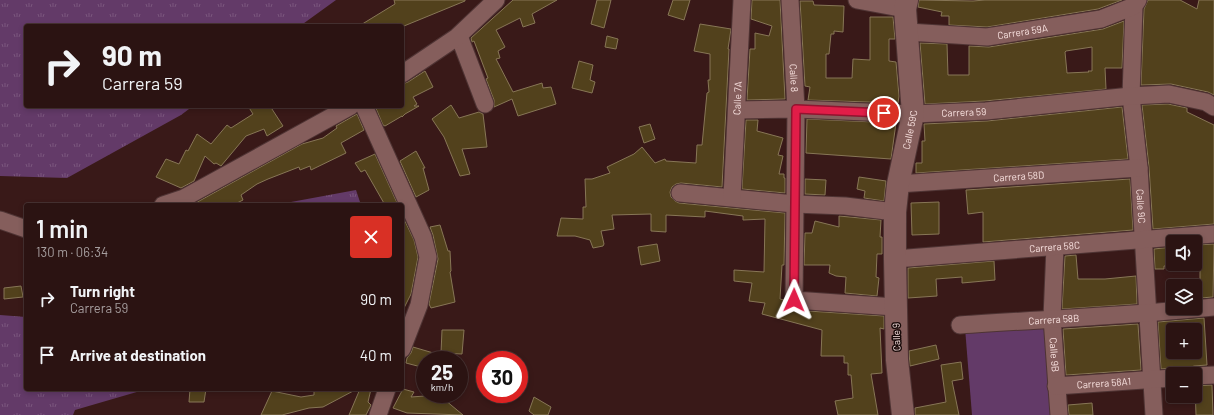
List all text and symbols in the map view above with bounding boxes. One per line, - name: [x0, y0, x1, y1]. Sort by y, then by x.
- street label: Carrera 59A: [996, 22, 1048, 41]
- text: 90 m: [102, 38, 162, 72]
- icon: right: [36, 40, 88, 92]
- street label: Calle 8: [788, 63, 801, 92]
- text: Carrera 59: [102, 72, 183, 94]
- street label: Calle 7A: [730, 81, 744, 115]
- pin: [867, 96, 901, 130]
- icon: arrive: [873, 102, 895, 124]
- street label: Carrera 59: [941, 105, 986, 119]
- street label: Calle 59C: [900, 110, 919, 150]
- street label: Carrera 58D: [993, 168, 1045, 184]
- street label: Calle 9C: [1134, 189, 1148, 224]
- text: 1 min: [36, 214, 88, 243]
- button: close: [350, 216, 392, 258]
- map controls: [1166, 235, 1202, 403]
- button: sound: [1166, 235, 1202, 271]
- street label: Carrera 58C: [1029, 239, 1080, 254]
- text: 130 m · 06:34: [36, 244, 108, 260]
- position arrow: [773, 279, 815, 321]
- button: layers: [1166, 279, 1202, 315]
- text: Turn right: [70, 282, 135, 300]
- icon: right: [36, 288, 58, 310]
- text: 90 m: [360, 290, 392, 308]
- text: Carrera 59: [70, 300, 128, 316]
- street label: Carrera 58B: [1028, 312, 1080, 327]
- street label: Calle 9: [890, 323, 902, 351]
- button: +: [1166, 323, 1202, 359]
- street label: Calle 9B: [1047, 337, 1062, 373]
- icon: arrive: [36, 344, 58, 366]
- text: Arrive at destination: [70, 346, 206, 364]
- text: 40 m: [360, 346, 392, 364]
- speed limit sign: 30: [476, 351, 528, 403]
- text: 25: [431, 360, 453, 384]
- button: −: [1166, 367, 1202, 403]
- street label: Carrera 58A1: [1076, 375, 1131, 391]
- text: km/h: [431, 381, 453, 393]

